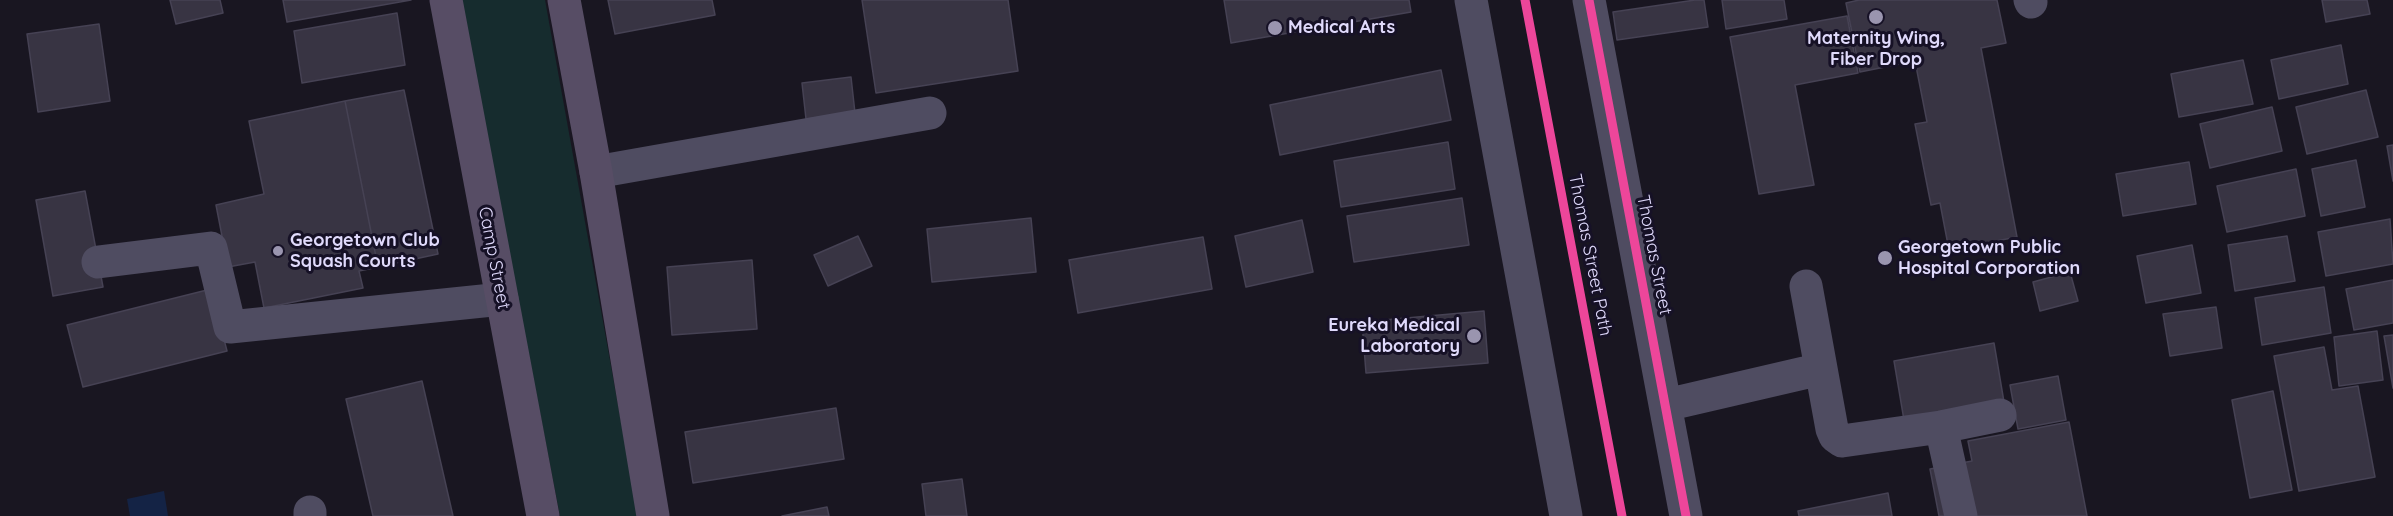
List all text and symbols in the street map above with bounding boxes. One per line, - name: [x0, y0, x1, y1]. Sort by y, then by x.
- marker: Maternity Wing, Fiber Drop: [1867, 8, 1885, 26]
- place label: Medical Arts: [1288, 17, 1395, 39]
- marker: Medical Arts: [1266, 19, 1284, 37]
- place label: Maternity Wing, Fiber Drop: [1807, 28, 1945, 70]
- street label: Thomas Street Path: [1564, 172, 1616, 338]
- street label: Thomas Street: [1632, 193, 1676, 317]
- street label: Camp Street: [473, 205, 515, 311]
- place label: Georgetown Club Squash Courts: [290, 230, 440, 272]
- place label: Georgetown Public Hospital Corporation: [1898, 237, 2080, 280]
- marker: Georgetown Club Squash Courts: [271, 244, 285, 258]
- marker: Georgetown Public Hospital Corporation: [1876, 249, 1894, 267]
- place label: Eureka Medical Laboratory: [1328, 315, 1460, 358]
- marker: Eureka Medical Laboratory: [1465, 327, 1483, 345]

